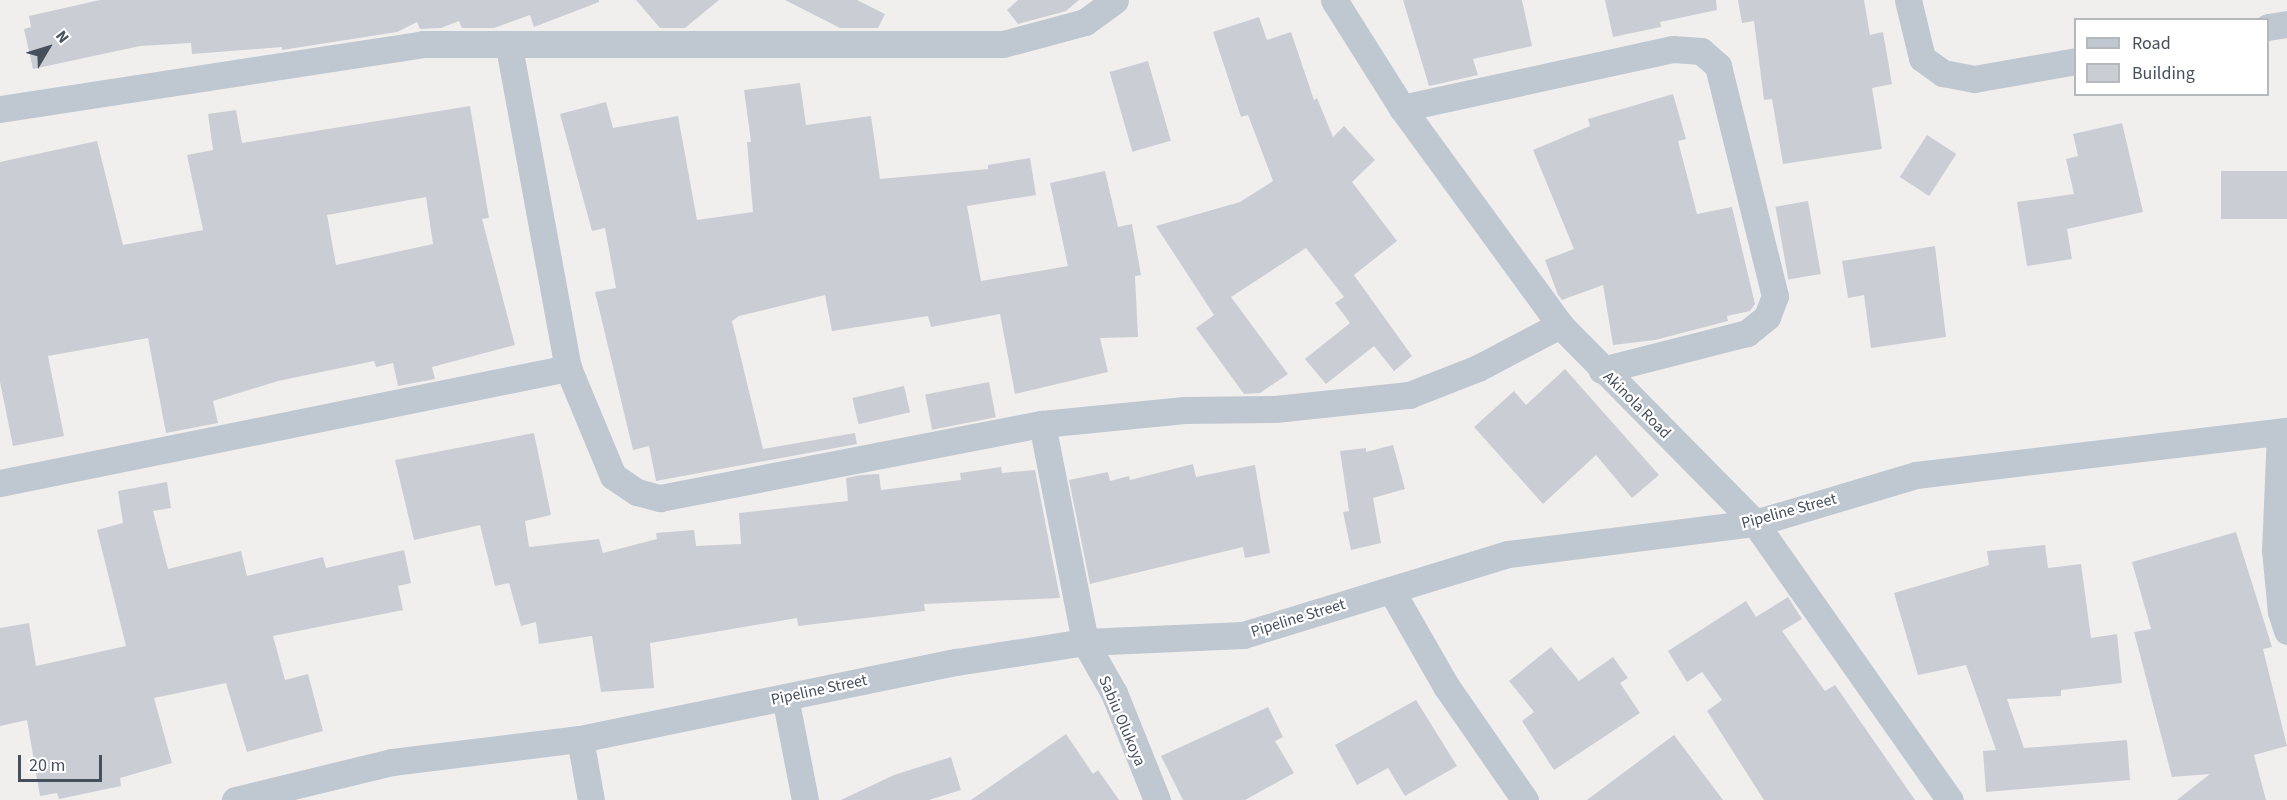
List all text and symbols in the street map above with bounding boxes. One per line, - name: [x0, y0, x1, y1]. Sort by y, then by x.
- north arrow: [18, 18, 78, 78]
- legend: [2074, 18, 2269, 96]
- text: N: [50, 26, 74, 48]
- text: Road: [2132, 31, 2171, 56]
- text: Building: [2132, 61, 2195, 86]
- street label: Akinola Road: [1599, 367, 1675, 443]
- street label: Pipeline Street: [1739, 489, 1839, 533]
- street label: Pipeline Street: [1248, 595, 1348, 641]
- street label: Pipeline Street: [769, 670, 869, 710]
- street label: Sabiu Olukoya: [1094, 673, 1150, 769]
- scale bar: [21, 743, 105, 781]
- text: 20 m: [29, 753, 65, 778]

